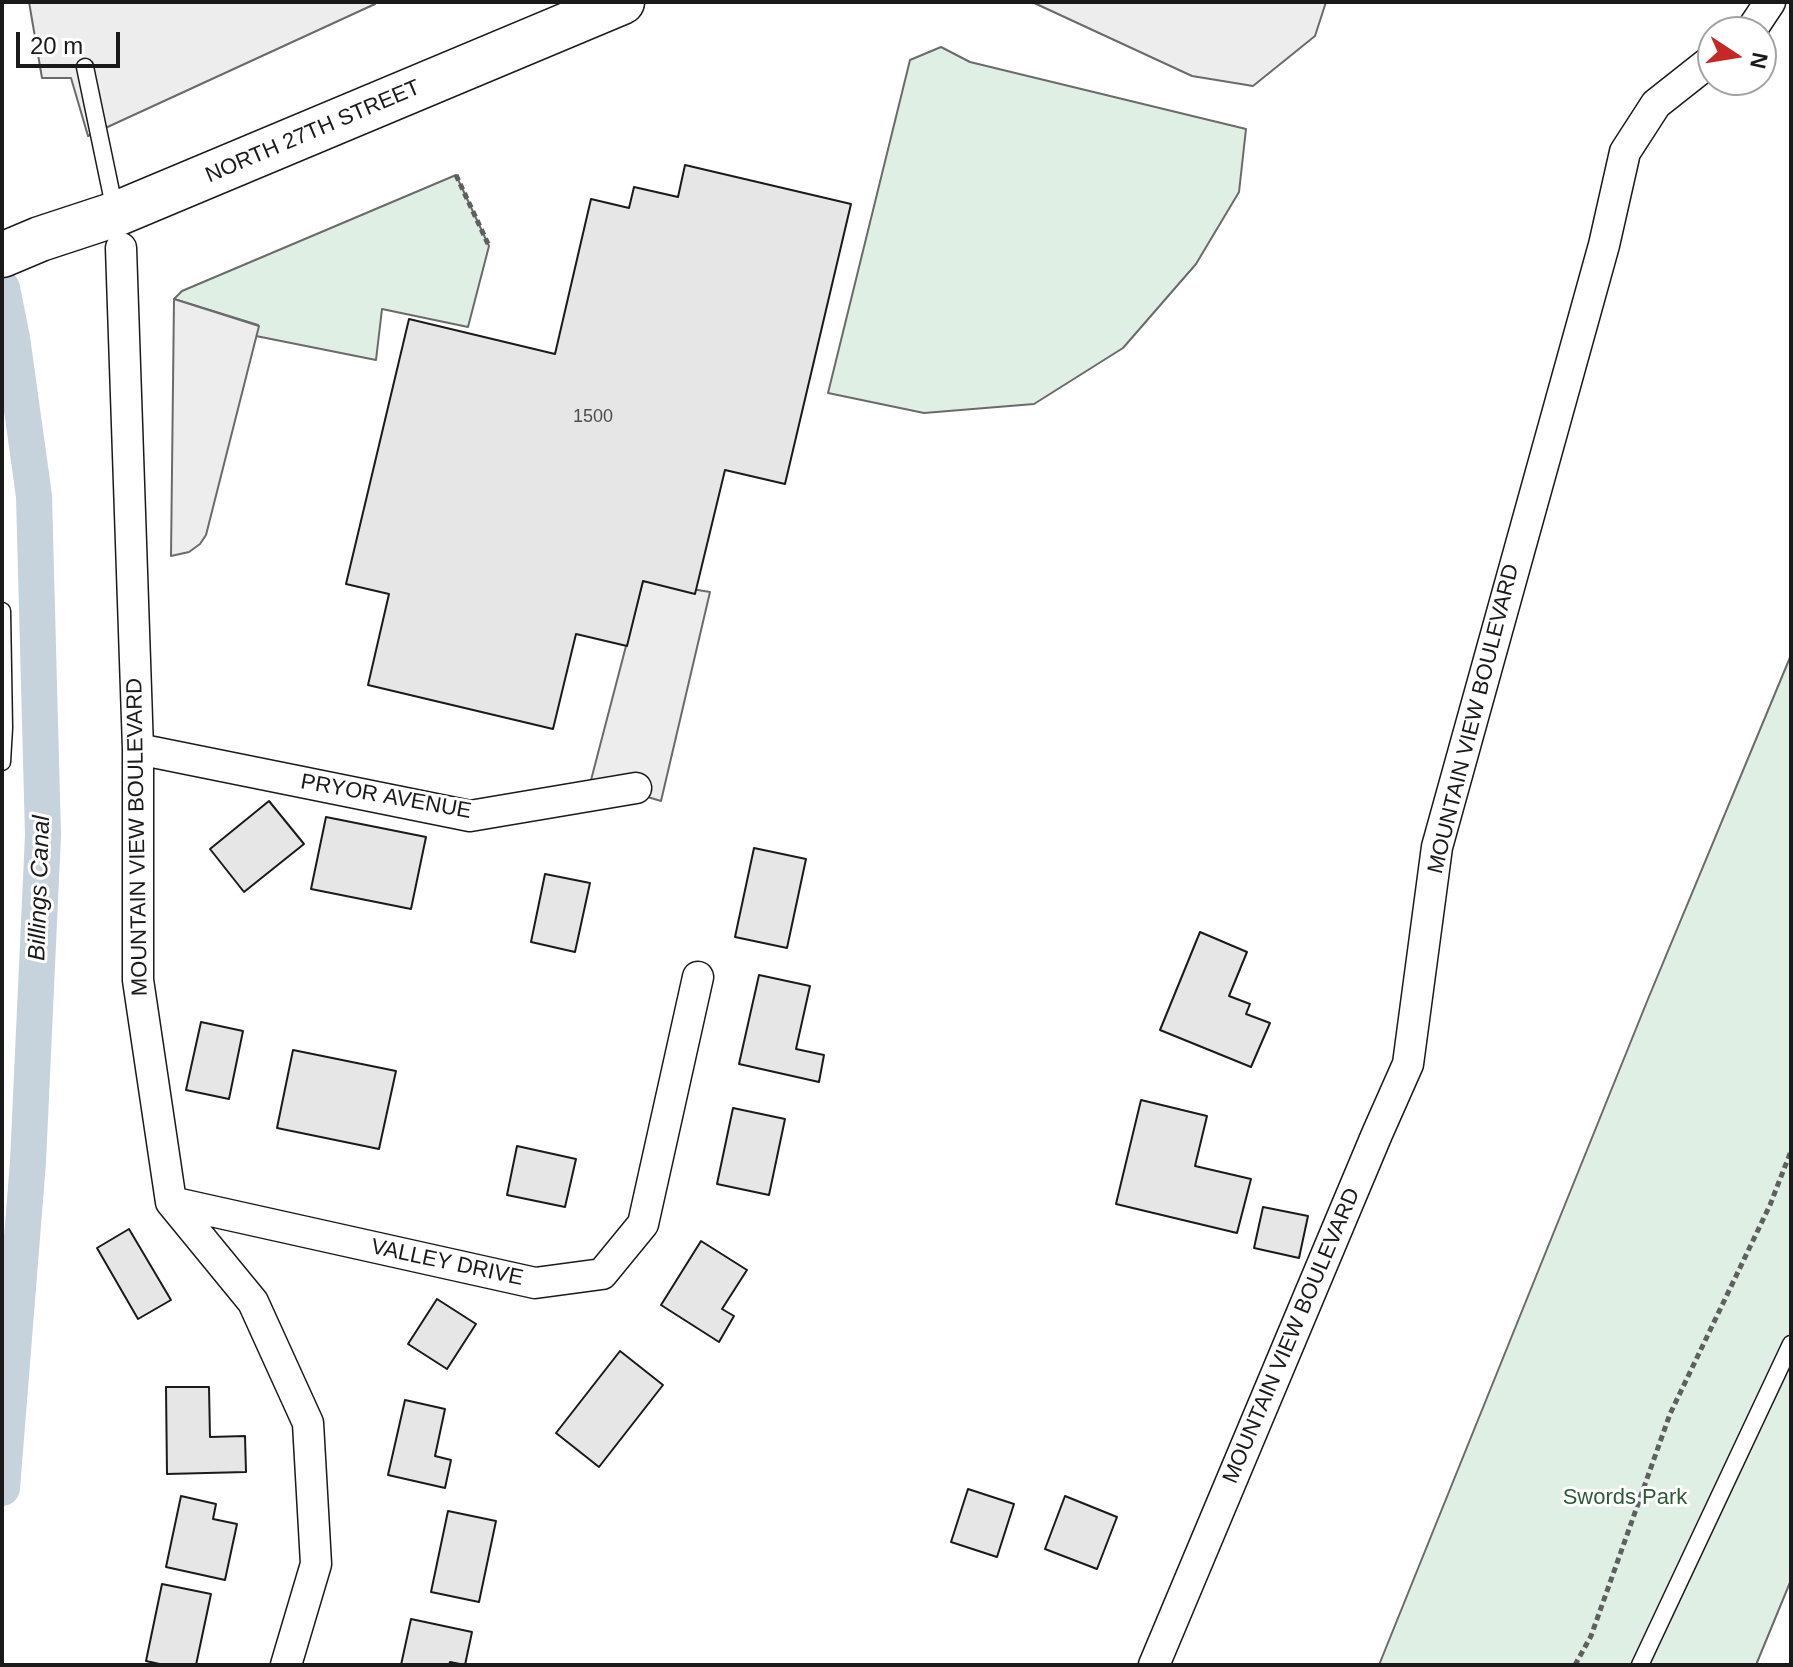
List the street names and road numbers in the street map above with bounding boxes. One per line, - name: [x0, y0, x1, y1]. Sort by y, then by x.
- street label: NORTH 27TH STREET: [202, 75, 424, 189]
- street label: MOUNTAIN VIEW BOULEVARD: [1423, 561, 1525, 877]
- street label: MOUNTAIN VIEW BOULEVARD: [122, 678, 154, 996]
- street label: PRYOR AVENUE: [299, 769, 473, 825]
- street label: MOUNTAIN VIEW BOULEVARD: [1218, 1184, 1366, 1488]
- street label: VALLEY DRIVE: [369, 1234, 525, 1292]

